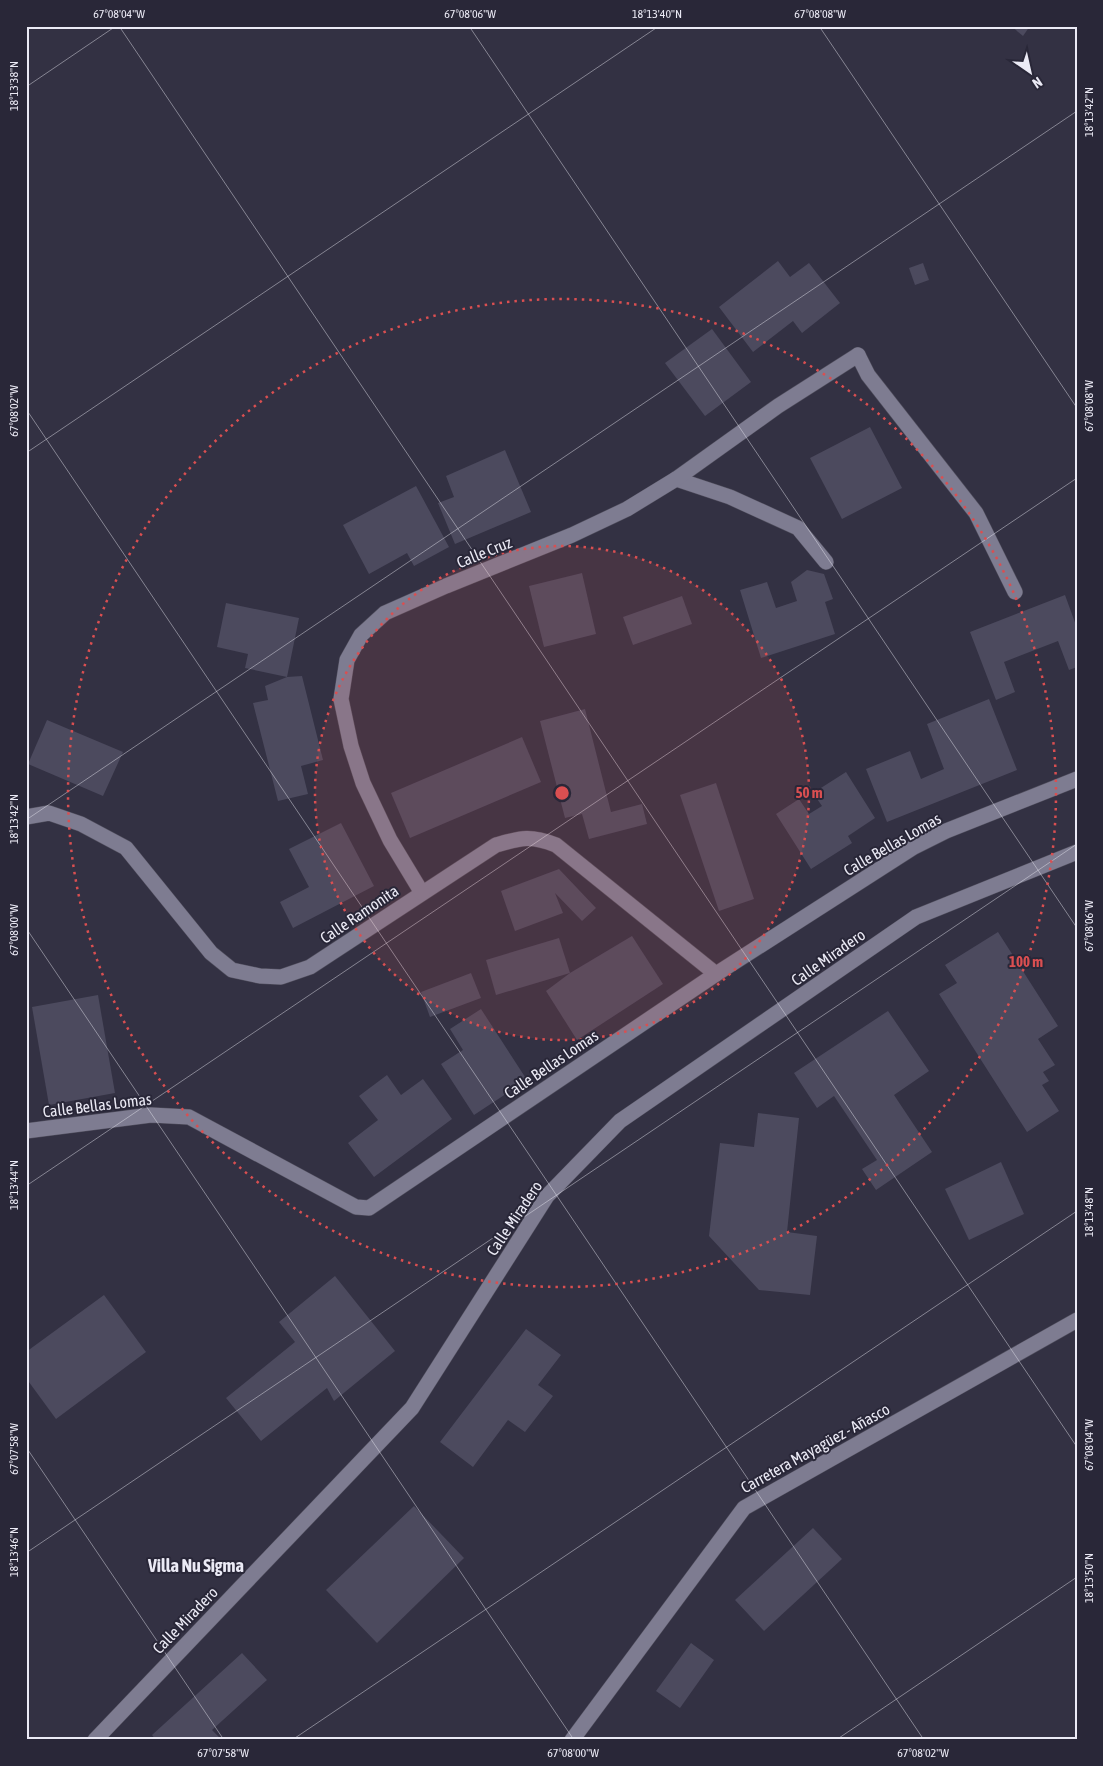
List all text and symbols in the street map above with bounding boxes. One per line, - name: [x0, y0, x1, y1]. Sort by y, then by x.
- text: 67°08'04"W: [93, 7, 145, 21]
- text: 67°08'06"W: [444, 7, 496, 21]
- text: 18°13'40"N: [632, 7, 682, 21]
- text: 67°08'08"W: [794, 7, 846, 21]
- north arrow: [1006, 48, 1056, 98]
- text: 18°13'38"N: [7, 61, 21, 111]
- text: N: [1029, 74, 1045, 92]
- text: 18°13'42"N: [1082, 87, 1096, 137]
- text: 67°08'08"W: [1082, 380, 1096, 432]
- text: 67°08'02"W: [7, 385, 21, 437]
- street label: Calle Cruz: [454, 533, 514, 571]
- centre of rings: [553, 784, 571, 802]
- text: 50 m: [796, 784, 823, 801]
- text: 18°13'42"N: [7, 794, 21, 844]
- street label: Calle Bellas Lomas: [840, 809, 944, 879]
- street label: Calle Ramonita: [316, 881, 402, 947]
- text: 67°08'06"W: [1082, 900, 1096, 952]
- text: 67°08'00"W: [7, 904, 21, 956]
- street label: Calle Miradero: [788, 925, 868, 989]
- text: 100 m: [1009, 953, 1043, 970]
- street label: Calle Bellas Lomas: [501, 1026, 602, 1102]
- street label: Calle Bellas Lomas: [42, 1089, 153, 1121]
- text: 18°13'44"N: [7, 1160, 21, 1210]
- street label: Calle Miradero: [483, 1177, 545, 1259]
- text: 18°13'48"N: [1082, 1187, 1096, 1237]
- street label: Carretera Mayagüez - Añasco: [737, 1400, 893, 1497]
- text: 67°08'04"W: [1082, 1419, 1096, 1471]
- text: 67°07'58"W: [7, 1423, 21, 1475]
- text: 18°13'46"N: [7, 1527, 21, 1577]
- text: 18°13'50"N: [1082, 1553, 1096, 1603]
- district label: Villa Nu Sigma: [147, 1555, 244, 1576]
- street label: Calle Miradero: [149, 1583, 221, 1657]
- text: 67°07'58"W: [197, 1746, 249, 1760]
- text: 67°08'00"W: [547, 1746, 599, 1760]
- text: 67°08'02"W: [897, 1746, 949, 1760]

